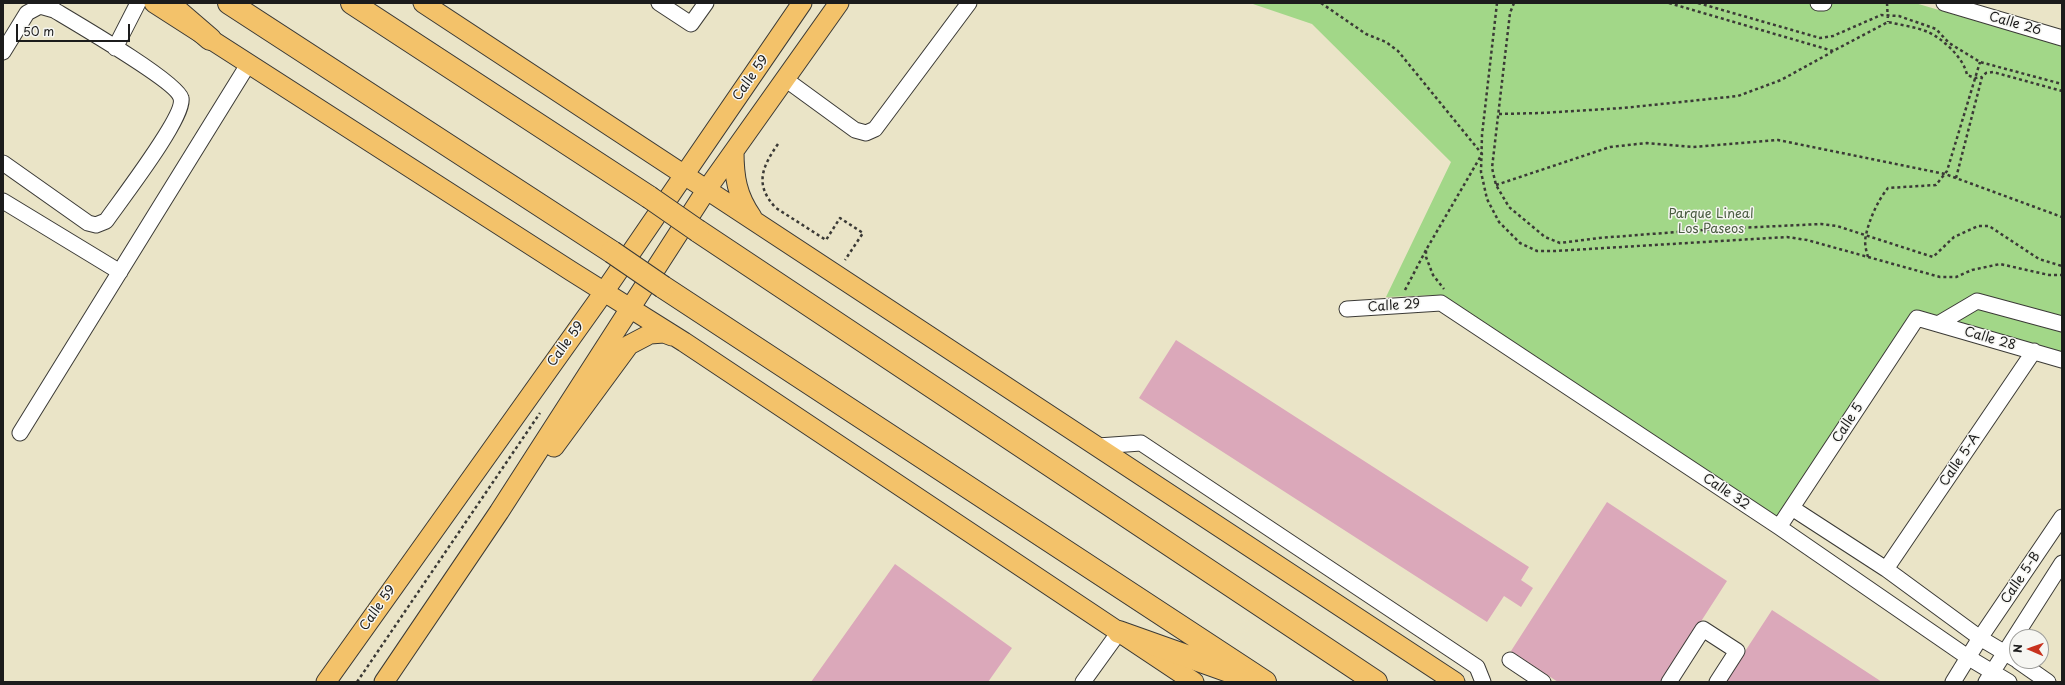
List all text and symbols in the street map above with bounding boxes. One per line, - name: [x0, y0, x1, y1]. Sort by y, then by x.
- street label: Calle 26: [1987, 9, 2043, 39]
- scale bar: [18, 16, 132, 42]
- text: 50 m: [23, 22, 54, 40]
- street label: Calle 59: [730, 52, 772, 104]
- park label: Parque Lineal Los Paseos: [1668, 206, 1754, 237]
- street label: Calle 29: [1367, 296, 1421, 316]
- street label: Calle 59: [544, 318, 588, 370]
- street label: Calle 28: [1962, 324, 2018, 354]
- street label: Calle 5: [1829, 400, 1867, 446]
- street label: Calle 5-A: [1937, 431, 1983, 489]
- street label: Calle 32: [1700, 471, 1752, 513]
- street label: Calle 5-B: [1998, 549, 2044, 607]
- street label: Calle 59: [357, 582, 399, 634]
- north arrow: [2009, 629, 2049, 669]
- text: N: [2009, 644, 2026, 653]

